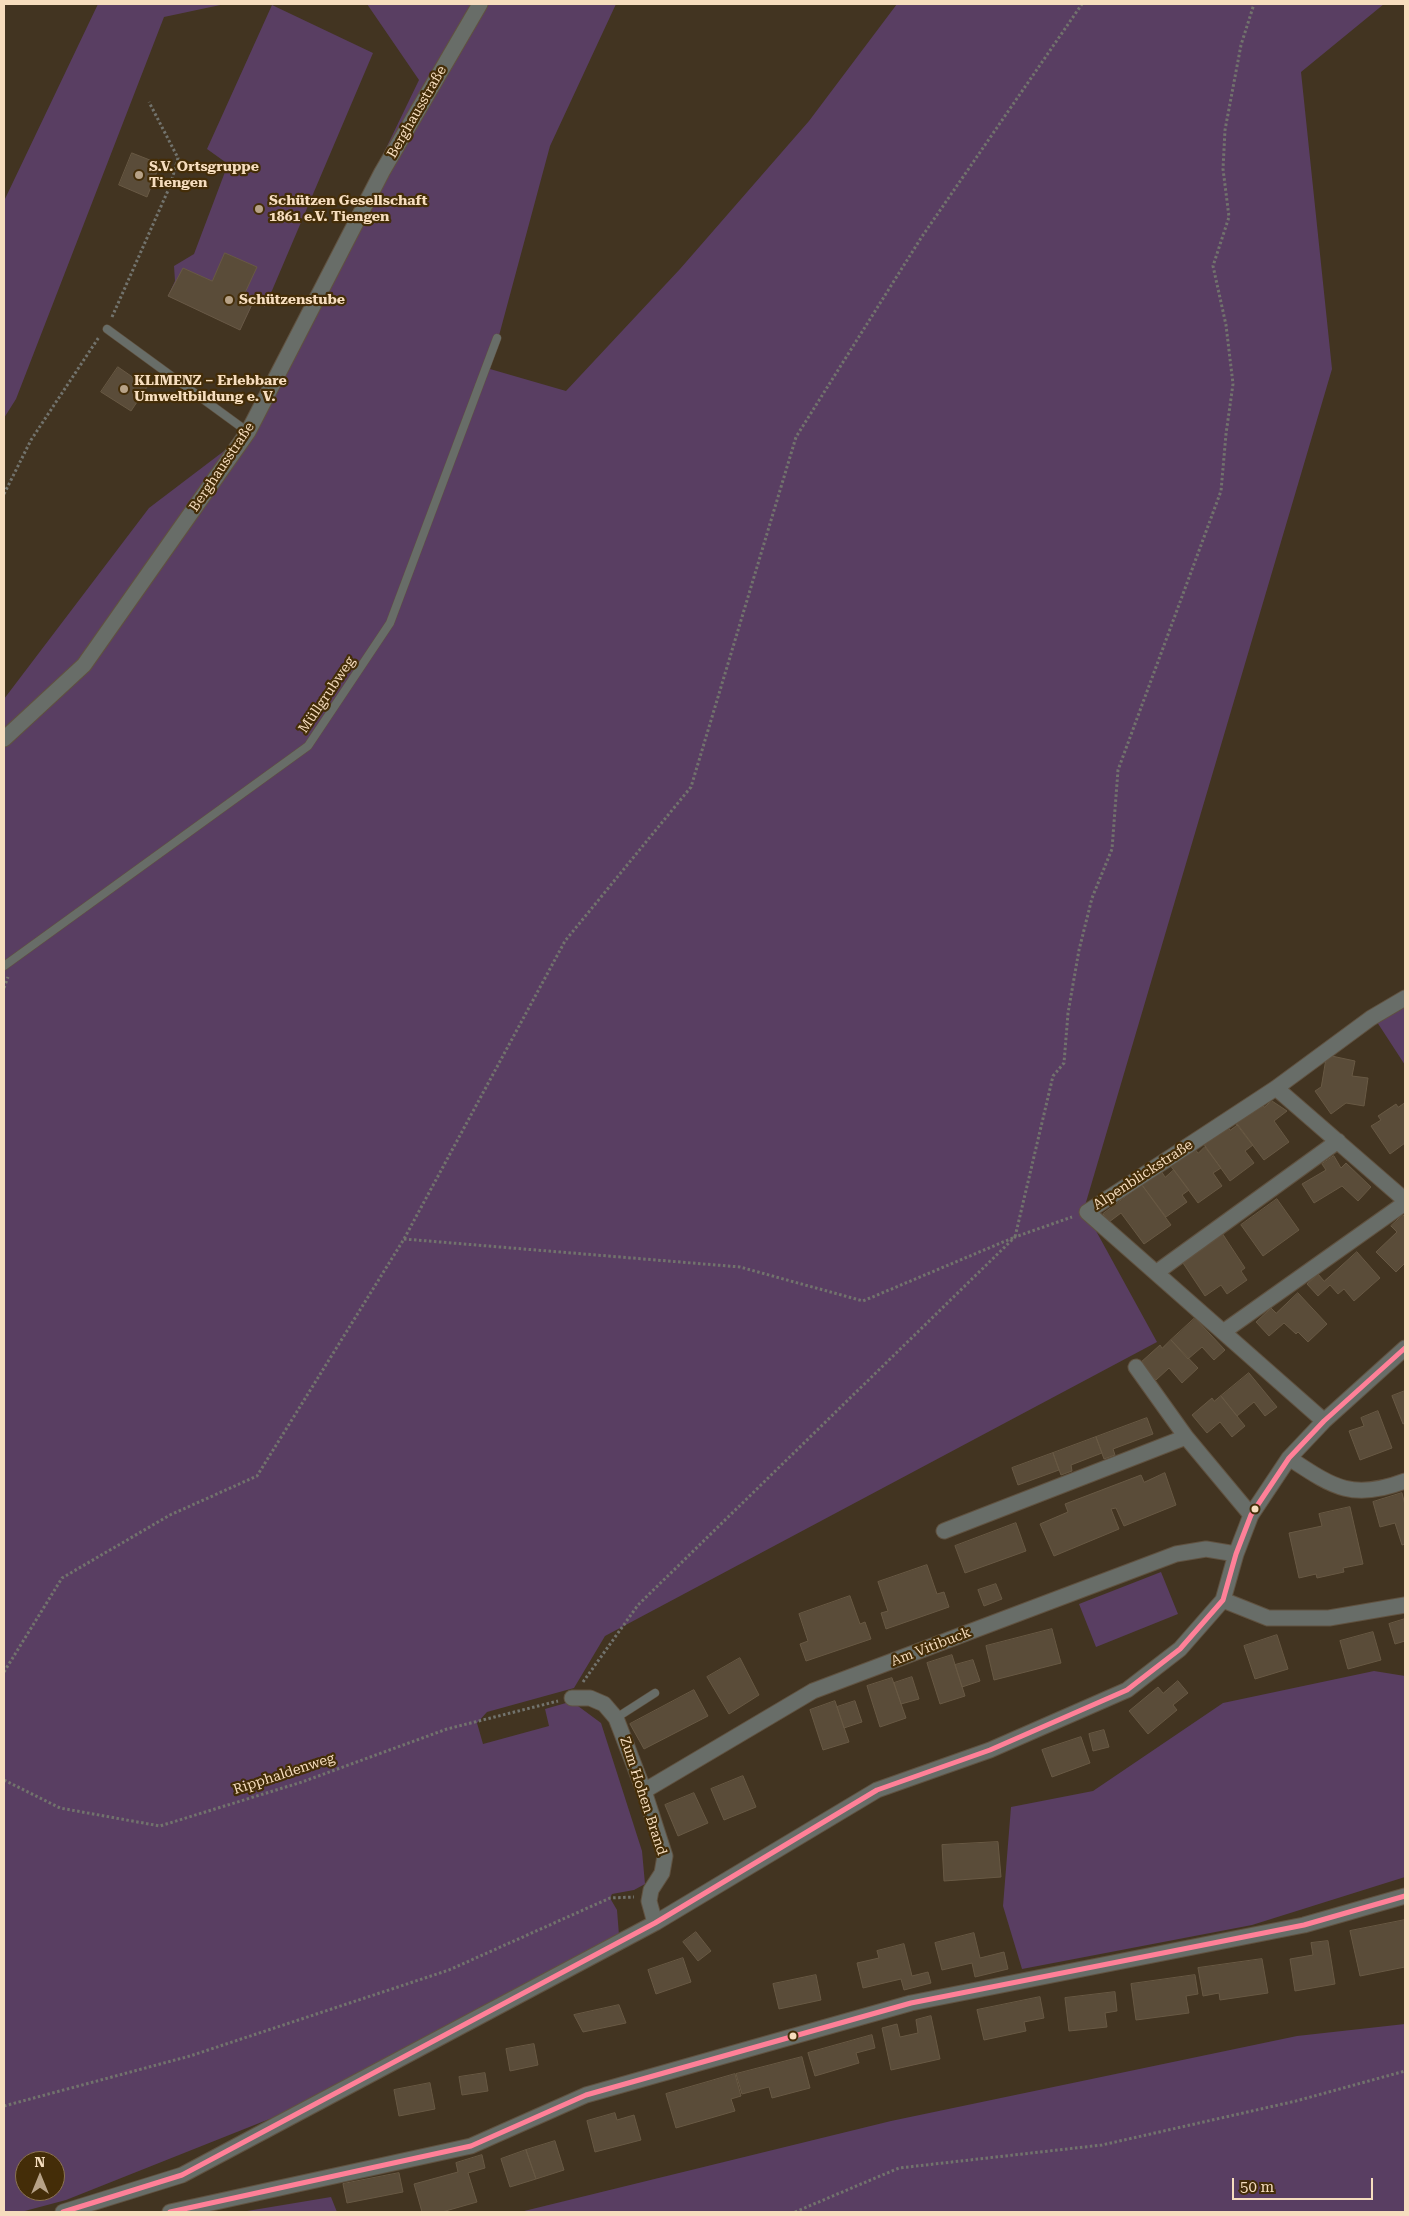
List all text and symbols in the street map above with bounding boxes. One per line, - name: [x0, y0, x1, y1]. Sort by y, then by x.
- street label: Berghausstraße: [384, 63, 450, 161]
- place label: S.V. Ortsgruppe Tiengen: [149, 159, 259, 192]
- marker: S.V. Ortsgruppe Tiengen: [133, 169, 145, 181]
- place label: Schützen Gesellschaft 1861 e.V. Tiengen: [269, 193, 427, 226]
- marker: Schützen Gesellschaft 1861 e.V. Tiengen: [253, 203, 265, 215]
- place label: Schützenstube: [239, 292, 345, 308]
- marker: Schützenstube: [223, 294, 235, 306]
- place label: KLIMENZ – Erlebbare Umweltbildung e. V.: [134, 373, 287, 406]
- marker: KLIMENZ – Erlebbare Umweltbildung e. V.: [118, 383, 130, 395]
- street label: Berghausstraße: [186, 419, 258, 515]
- street label: Müllgrubweg: [295, 654, 359, 736]
- street label: Alpenblickstraße: [1090, 1136, 1196, 1214]
- unlabelled marker: [1250, 1504, 1260, 1514]
- street label: Am Vitibuck: [889, 1624, 973, 1670]
- street label: Zum Hohen Brand: [616, 1735, 670, 1857]
- street label: Ripphaldenweg: [231, 1750, 337, 1798]
- unlabelled marker: [788, 2031, 798, 2041]
- north arrow: [15, 2151, 65, 2201]
- text: N: [35, 2154, 45, 2170]
- scale bar: [1234, 2168, 1375, 2200]
- text: 50 m: [1240, 2178, 1274, 2196]

